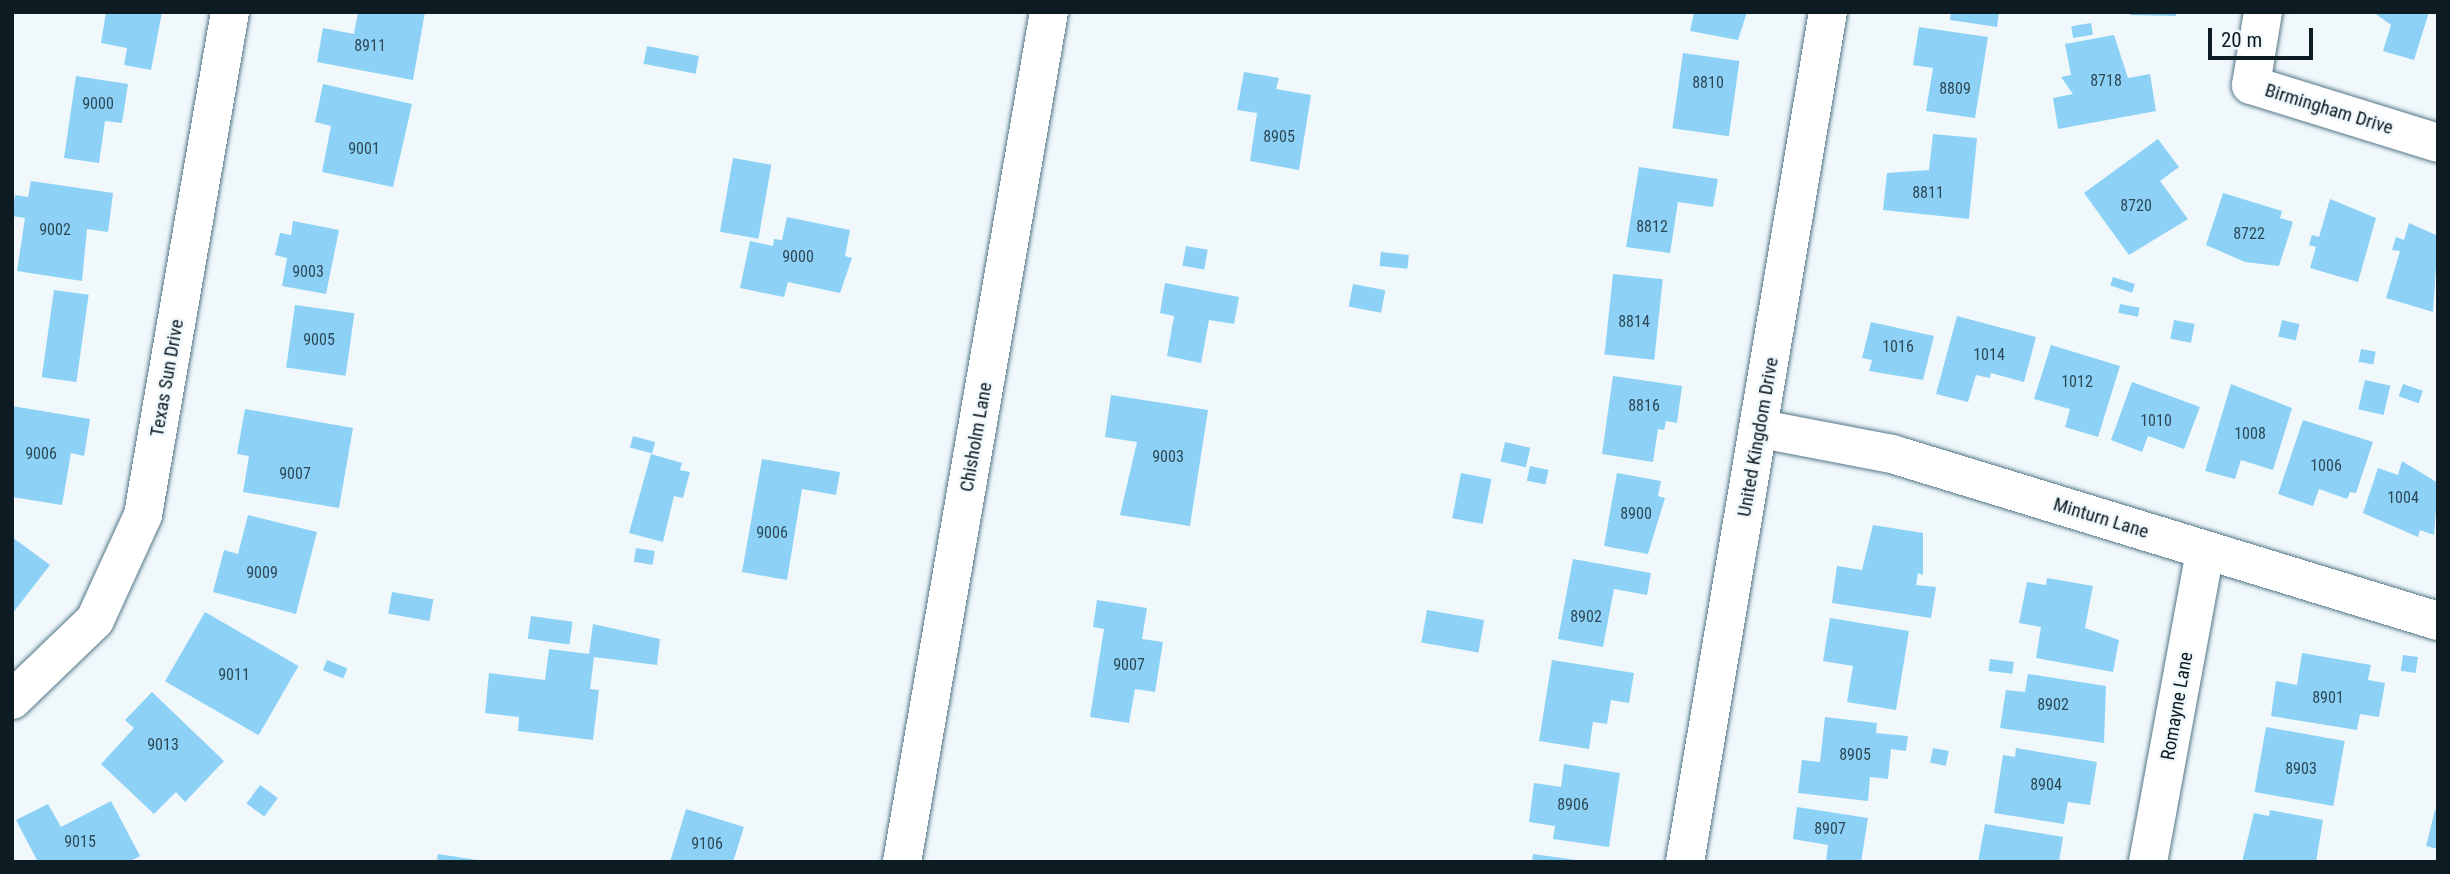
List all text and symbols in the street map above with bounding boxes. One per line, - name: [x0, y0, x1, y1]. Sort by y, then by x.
- scale bar: [2212, 14, 2317, 58]
- text: 20 m: [2221, 28, 2262, 52]
- house number: 8911: [354, 36, 386, 56]
- house number: 8718: [2090, 71, 2122, 91]
- house number: 8810: [1692, 73, 1724, 93]
- house number: 8809: [1939, 79, 1971, 99]
- street label: Birmingham Drive: [2262, 79, 2396, 139]
- house number: 9000: [82, 94, 114, 114]
- house number: 8905: [1263, 127, 1295, 147]
- house number: 9001: [348, 139, 380, 159]
- house number: 8811: [1912, 183, 1944, 203]
- house number: 8720: [2120, 196, 2152, 216]
- house number: 8812: [1636, 217, 1668, 237]
- house number: 9002: [39, 220, 71, 240]
- house number: 8722: [2233, 224, 2265, 244]
- house number: 9000: [782, 247, 814, 267]
- house number: 9003: [292, 262, 324, 282]
- house number: 8814: [1618, 312, 1650, 332]
- street label: Texas Sun Drive: [145, 317, 189, 439]
- house number: 9005: [303, 330, 335, 350]
- house number: 1016: [1882, 337, 1914, 357]
- house number: 1014: [1973, 345, 2005, 365]
- street label: United Kingdom Drive: [1733, 356, 1783, 518]
- house number: 1012: [2061, 372, 2093, 392]
- street label: Chisholm Lane: [955, 380, 997, 494]
- house number: 8816: [1628, 396, 1660, 416]
- house number: 1010: [2140, 411, 2172, 431]
- house number: 1008: [2234, 424, 2266, 444]
- house number: 9006: [25, 444, 57, 464]
- house number: 9003: [1152, 447, 1184, 467]
- house number: 1006: [2310, 456, 2342, 476]
- house number: 9007: [279, 464, 311, 484]
- house number: 1004: [2387, 488, 2419, 508]
- street label: Minturn Lane: [2051, 493, 2151, 543]
- house number: 8900: [1620, 504, 1652, 524]
- house number: 9006: [756, 523, 788, 543]
- house number: 9009: [246, 563, 278, 583]
- house number: 8902: [1570, 607, 1602, 627]
- street label: Romayne Lane: [2156, 650, 2198, 762]
- house number: 9007: [1113, 655, 1145, 675]
- house number: 9011: [218, 665, 250, 685]
- house number: 8901: [2312, 688, 2344, 708]
- house number: 8902: [2037, 695, 2069, 715]
- house number: 9013: [147, 735, 179, 755]
- house number: 8905: [1839, 745, 1871, 765]
- house number: 8903: [2285, 759, 2317, 779]
- house number: 8904: [2030, 775, 2062, 795]
- house number: 8906: [1557, 795, 1589, 815]
- house number: 8907: [1814, 819, 1846, 839]
- house number: 9015: [64, 832, 96, 852]
- house number: 9106: [691, 834, 723, 854]

